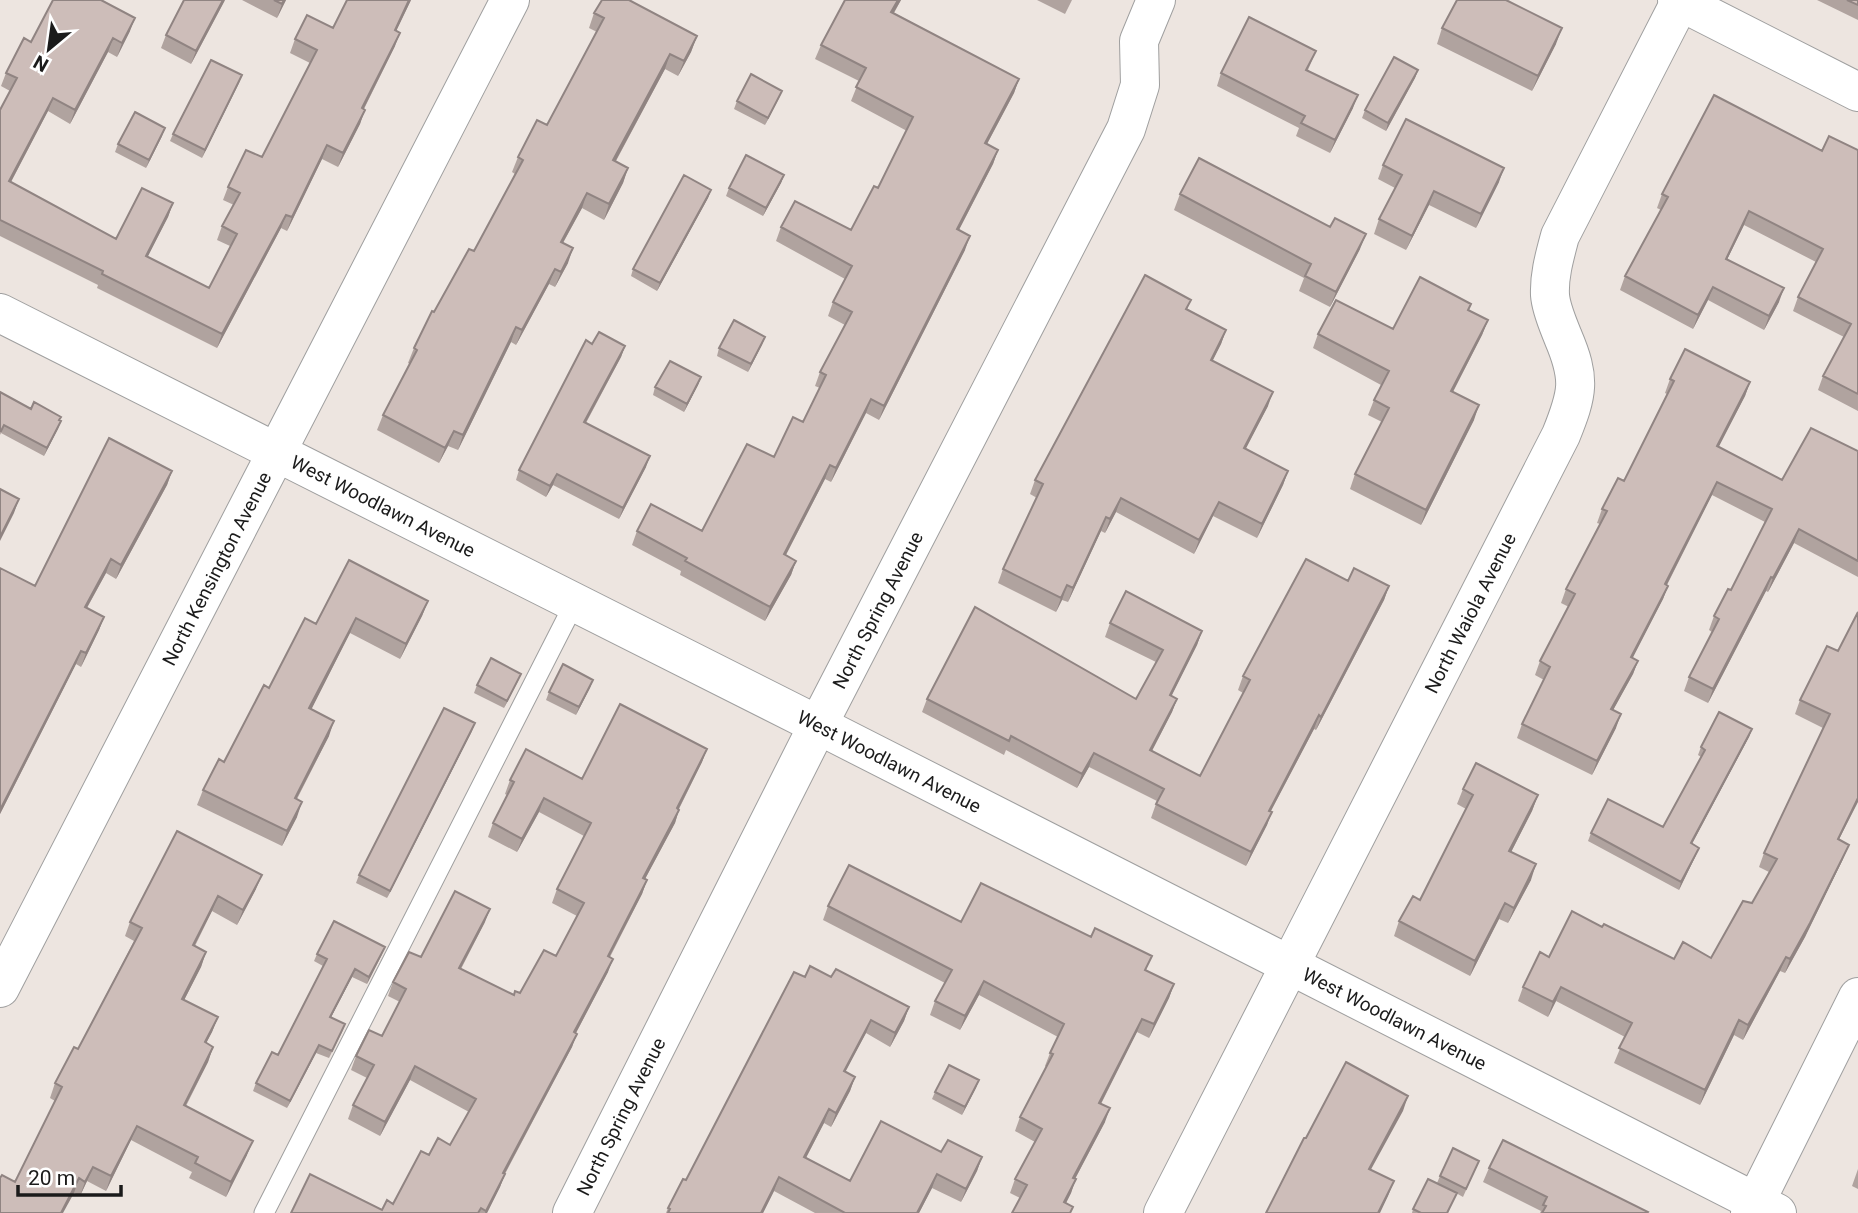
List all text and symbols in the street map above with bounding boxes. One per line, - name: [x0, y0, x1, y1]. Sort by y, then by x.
- north arrow: [14, 14, 84, 84]
- text: N: [30, 50, 52, 77]
- street label: West Woodlawn Avenue: [287, 450, 479, 562]
- street label: North Kensington Avenue: [157, 468, 276, 670]
- street label: North Spring Avenue: [828, 528, 928, 693]
- street label: North Waiola Avenue: [1420, 529, 1521, 697]
- street label: West Woodlawn Avenue: [793, 706, 985, 818]
- street label: West Woodlawn Avenue: [1299, 963, 1490, 1075]
- street label: North Spring Avenue: [572, 1034, 670, 1200]
- scale bar: [18, 1154, 121, 1198]
- text: 20 m: [28, 1166, 75, 1190]

